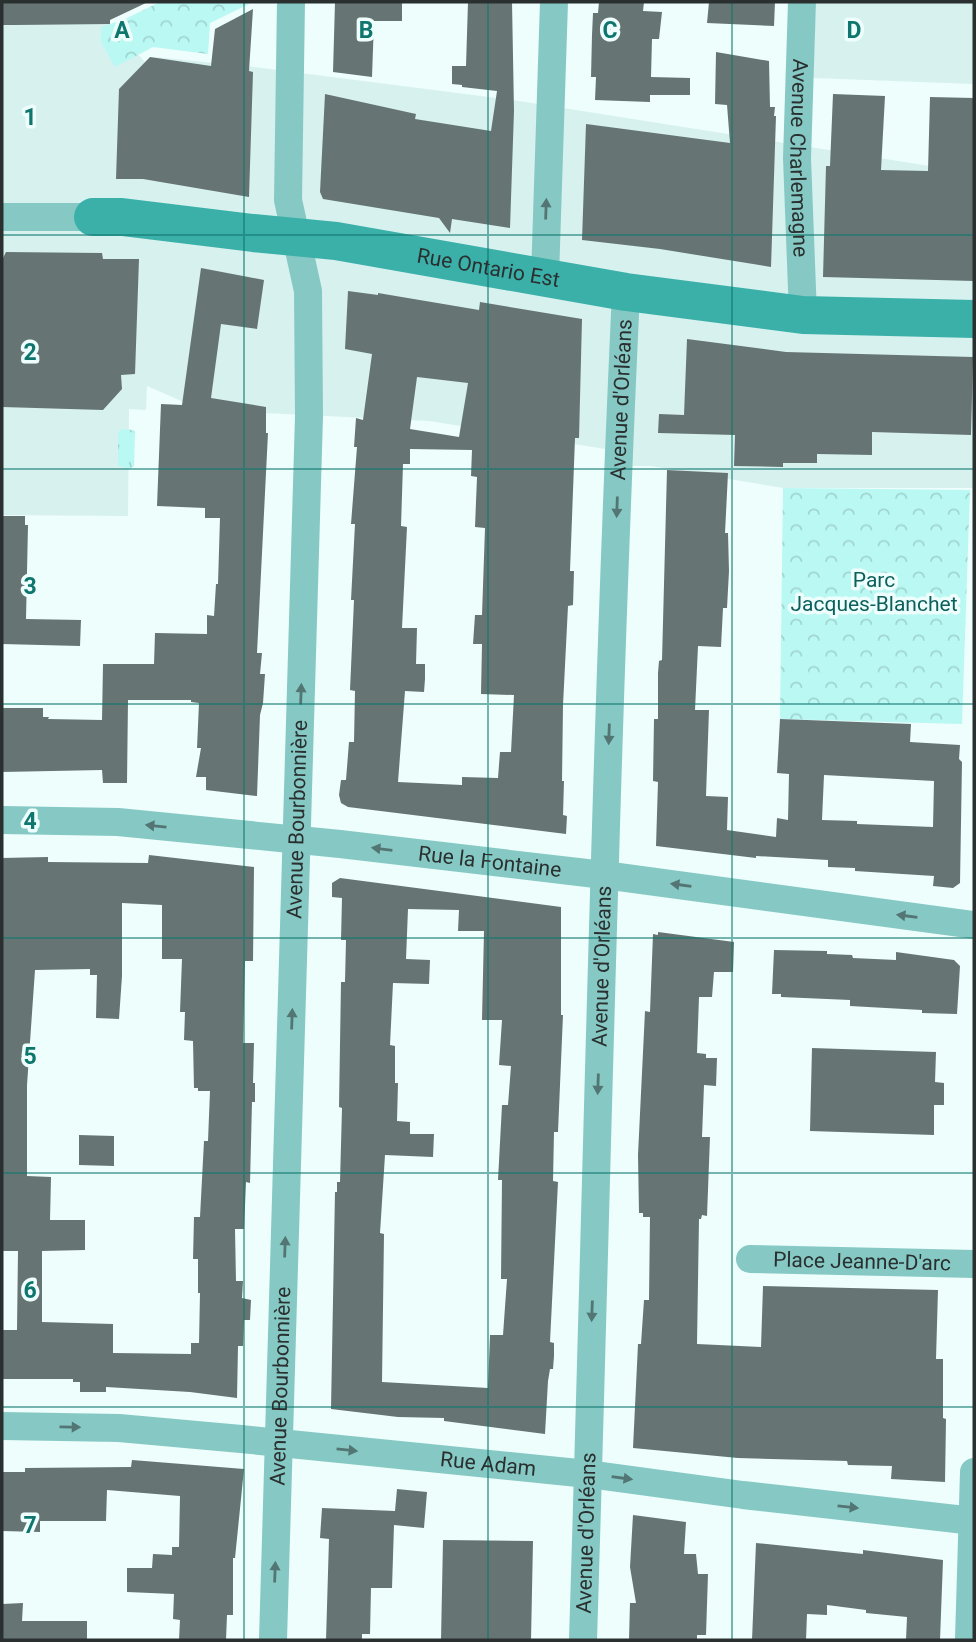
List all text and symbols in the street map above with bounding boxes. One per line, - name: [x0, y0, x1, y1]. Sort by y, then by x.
- text: A: [114, 17, 130, 44]
- text: B: [359, 17, 373, 44]
- text: C: [602, 17, 618, 44]
- text: D: [847, 17, 861, 44]
- street label: Avenue Charlemagne: [785, 58, 813, 258]
- text: 1: [23, 104, 37, 131]
- one-way arrow: [541, 198, 552, 220]
- street label: Rue Ontario Est: [415, 243, 562, 292]
- street label: Avenue d'Orléans: [606, 319, 637, 481]
- text: 2: [23, 339, 37, 366]
- one-way arrow: [611, 496, 622, 518]
- park label: Parc Jacques-Blanchet: [790, 568, 958, 616]
- text: 3: [23, 573, 37, 600]
- one-way arrow: [296, 683, 307, 705]
- street label: Avenue Bourbonnière: [282, 720, 312, 919]
- one-way arrow: [603, 723, 614, 745]
- text: 4: [23, 808, 37, 835]
- one-way arrow: [145, 820, 167, 831]
- street label: Rue la Fontaine: [417, 841, 563, 882]
- one-way arrow: [371, 844, 393, 855]
- one-way arrow: [670, 880, 692, 891]
- street label: Avenue d'Orléans: [588, 885, 616, 1047]
- one-way arrow: [896, 910, 918, 921]
- one-way arrow: [287, 1008, 298, 1030]
- text: 5: [23, 1043, 37, 1070]
- one-way arrow: [592, 1073, 604, 1095]
- one-way arrow: [280, 1235, 291, 1257]
- street label: Place Jeanne-D'arc: [773, 1248, 951, 1275]
- text: 6: [23, 1277, 37, 1304]
- street label: Avenue Bourbonnière: [266, 1286, 295, 1486]
- one-way arrow: [586, 1301, 598, 1323]
- one-way arrow: [59, 1421, 81, 1433]
- one-way arrow: [336, 1444, 358, 1455]
- street label: Rue Adam: [439, 1447, 537, 1481]
- street label: Avenue d'Orléans: [572, 1452, 601, 1614]
- one-way arrow: [611, 1473, 633, 1484]
- one-way arrow: [837, 1502, 859, 1513]
- text: 7: [23, 1512, 37, 1539]
- one-way arrow: [269, 1561, 280, 1583]

